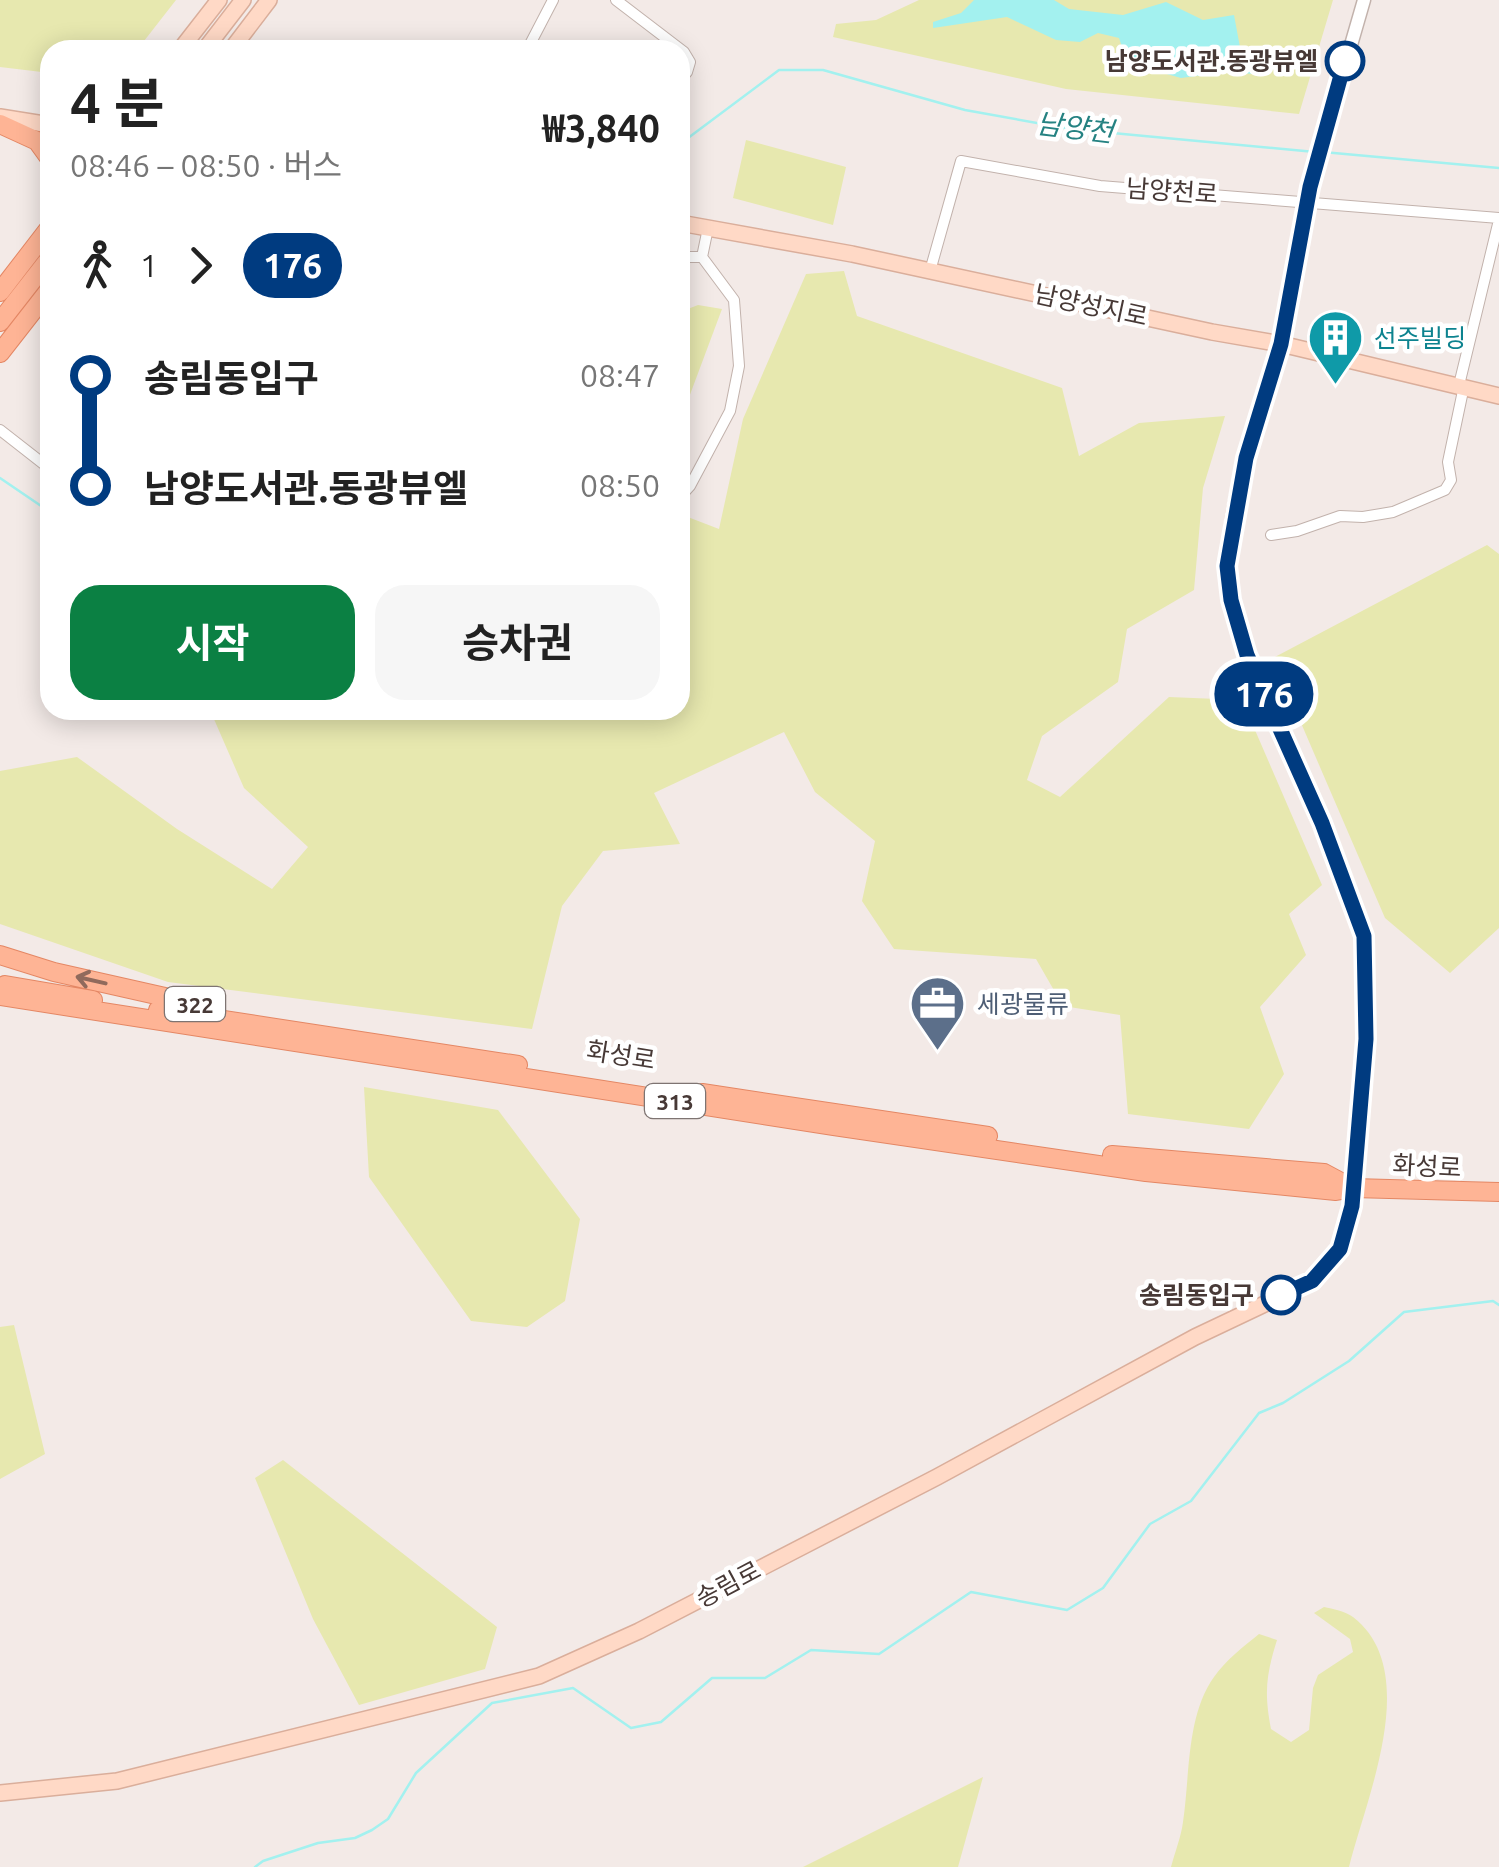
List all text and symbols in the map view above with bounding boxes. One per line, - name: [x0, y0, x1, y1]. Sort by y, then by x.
- marker: 남양도서관.동광뷰엘: [1326, 42, 1364, 80]
- place label: 남양도서관.동광뷰엘: [1105, 47, 1318, 75]
- text: 4 분: [70, 72, 165, 133]
- text: ₩3,840: [543, 107, 660, 149]
- water label: 남양천: [1035, 107, 1118, 147]
- text: 08:46 – 08:50 · 버스: [70, 147, 342, 183]
- street label: 남양천로: [1125, 174, 1219, 208]
- icon: walk: [70, 238, 125, 293]
- icon: forward: [173, 238, 228, 293]
- text: 176: [263, 245, 322, 285]
- text: 1: [140, 247, 158, 283]
- street label: 남양성지로: [1032, 279, 1150, 331]
- building icon: 선주빌딩: [1305, 308, 1365, 387]
- place label: 선주빌딩: [1374, 324, 1466, 352]
- text: 송림동입구: [144, 357, 319, 399]
- text: 08:47: [580, 357, 660, 393]
- text: 남양도서관.동광뷰엘: [144, 467, 468, 509]
- text: 08:50: [580, 467, 660, 503]
- button: 시작: [70, 585, 355, 700]
- button: 승차권: [375, 585, 660, 700]
- line badge: 176: [1206, 662, 1322, 726]
- text: 176: [1234, 674, 1294, 714]
- one-way arrow: [76, 970, 108, 988]
- office icon: 세광물류: [908, 974, 968, 1053]
- road number: 322: [165, 987, 225, 1021]
- place label: 세광물류: [977, 990, 1069, 1018]
- street label: 화성로: [585, 1036, 657, 1074]
- road number: 313: [645, 1084, 705, 1118]
- street label: 화성로: [1392, 1150, 1462, 1182]
- marker: 송림동입구: [1262, 1276, 1300, 1314]
- place label: 송림동입구: [1139, 1281, 1254, 1309]
- street label: 송림로: [691, 1555, 765, 1613]

